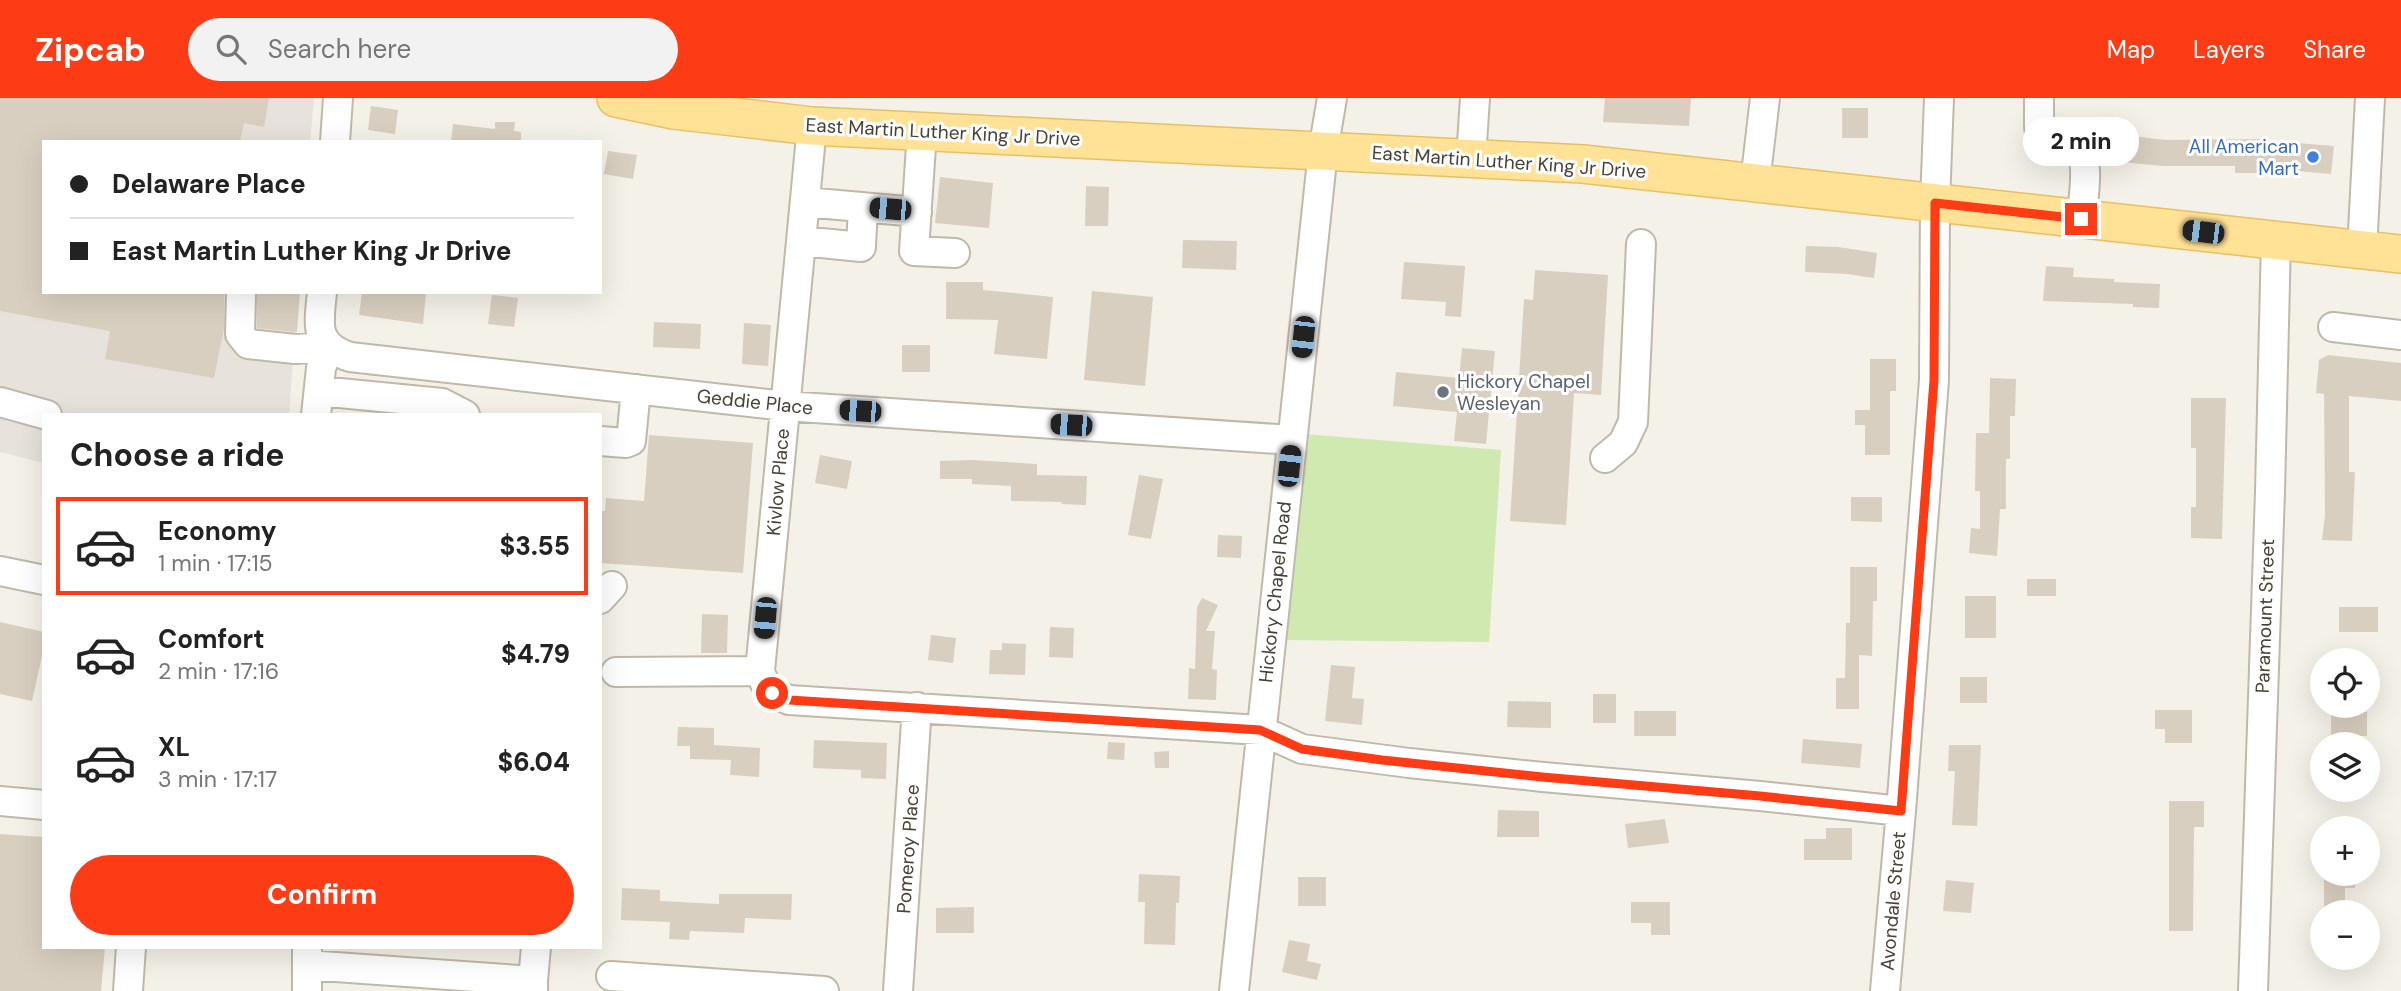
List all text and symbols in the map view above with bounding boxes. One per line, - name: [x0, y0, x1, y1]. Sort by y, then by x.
- search box: [188, 18, 678, 81]
- text: Zipcab: [35, 28, 146, 71]
- icon: search: [212, 30, 250, 68]
- text: Search here: [268, 32, 411, 66]
- text: Map: [2107, 34, 2155, 65]
- text: Layers: [2193, 34, 2265, 65]
- text: Share: [2303, 34, 2366, 65]
- street label: East Martin Luther King Jr Drive: [805, 112, 1081, 152]
- callout: 2 min: [2023, 117, 2139, 166]
- text: 2 min: [2050, 126, 2112, 156]
- place label: All American Mart: [2189, 134, 2299, 181]
- street label: East Martin Luther King Jr Drive: [1371, 140, 1647, 184]
- marker: All American Mart: [2305, 149, 2321, 165]
- text: Delaware Place: [112, 167, 306, 201]
- car: [869, 197, 912, 221]
- route end: [2065, 203, 2097, 235]
- car: [2181, 219, 2226, 245]
- text: East Martin Luther King Jr Drive: [112, 234, 511, 268]
- car: [1291, 315, 1316, 359]
- place label: Hickory Chapel Wesleyan: [1457, 369, 1590, 416]
- street label: Geddie Place: [696, 383, 814, 421]
- marker: Hickory Chapel Wesleyan: [1435, 384, 1451, 400]
- car: [839, 399, 882, 423]
- car: [1050, 413, 1093, 437]
- street label: Kivlow Place: [761, 427, 795, 537]
- text: Choose a ride: [70, 434, 285, 476]
- car: [1277, 444, 1302, 488]
- street label: Hickory Chapel Road: [1253, 500, 1297, 684]
- text: Economy: [158, 514, 276, 548]
- icon: car: [74, 515, 137, 578]
- text: $3.55: [499, 529, 570, 563]
- street label: Paramount Street: [2250, 538, 2280, 694]
- text: 1 min · 17:15: [158, 548, 273, 578]
- car: [753, 596, 778, 640]
- text: Comfort: [158, 622, 264, 656]
- icon: car: [74, 623, 137, 686]
- text: $4.79: [501, 637, 570, 671]
- map controls: [2310, 648, 2380, 970]
- button: locate: [2310, 648, 2380, 718]
- text: 2 min · 17:16: [158, 656, 279, 686]
- route start: [756, 677, 788, 709]
- text: XL: [158, 730, 190, 764]
- icon: car: [74, 731, 137, 794]
- button: layers: [2310, 732, 2380, 802]
- text: $6.04: [498, 745, 570, 779]
- text: 3 min · 17:17: [158, 764, 277, 794]
- street label: Pomeroy Place: [891, 784, 925, 914]
- button: +: [2310, 816, 2380, 886]
- street label: Avondale Street: [1874, 830, 1912, 972]
- button: Confirm: [70, 855, 574, 935]
- button: −: [2310, 900, 2380, 970]

